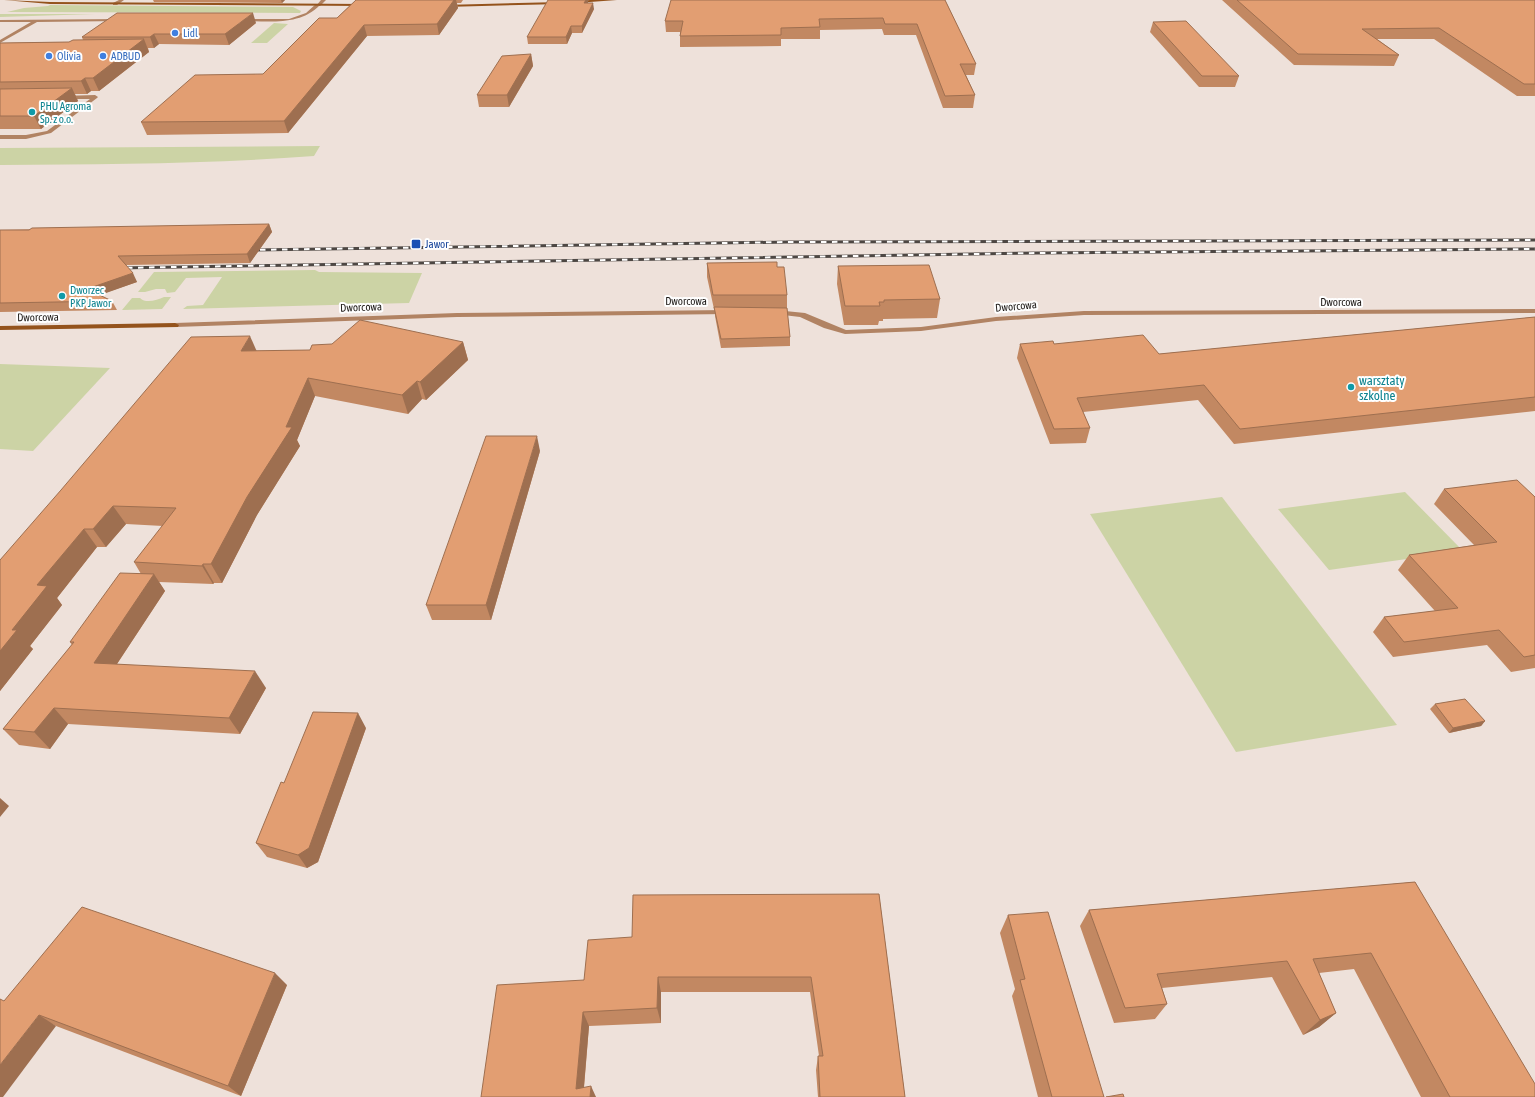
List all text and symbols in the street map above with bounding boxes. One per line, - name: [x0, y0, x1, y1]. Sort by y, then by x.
- place label: Lidl: [183, 27, 198, 39]
- marker: Lidl: [170, 28, 180, 38]
- place label: Olivia: [57, 50, 81, 62]
- place label: ADBUD: [111, 50, 140, 62]
- marker: Olivia: [44, 51, 54, 61]
- marker: ADBUD: [98, 51, 108, 61]
- place label: PHU Agroma Sp. z o.o.: [40, 100, 91, 125]
- marker: PHU Agroma Sp. z o.o.: [27, 107, 37, 117]
- marker: Jawor: [410, 238, 422, 250]
- place label: Jawor: [425, 238, 449, 250]
- place label: Dworzec PKP Jawor: [70, 284, 112, 309]
- marker: Dworzec PKP Jawor: [57, 291, 67, 301]
- street label: Dworcowa: [665, 295, 707, 307]
- street label: Dworcowa: [1320, 296, 1362, 308]
- street label: Dworcowa: [995, 298, 1037, 314]
- street label: Dworcowa: [340, 300, 382, 314]
- street label: Dworcowa: [17, 311, 59, 323]
- place label: warsztaty szkolne: [1359, 373, 1405, 403]
- marker: warsztaty szkolne: [1346, 382, 1356, 392]

